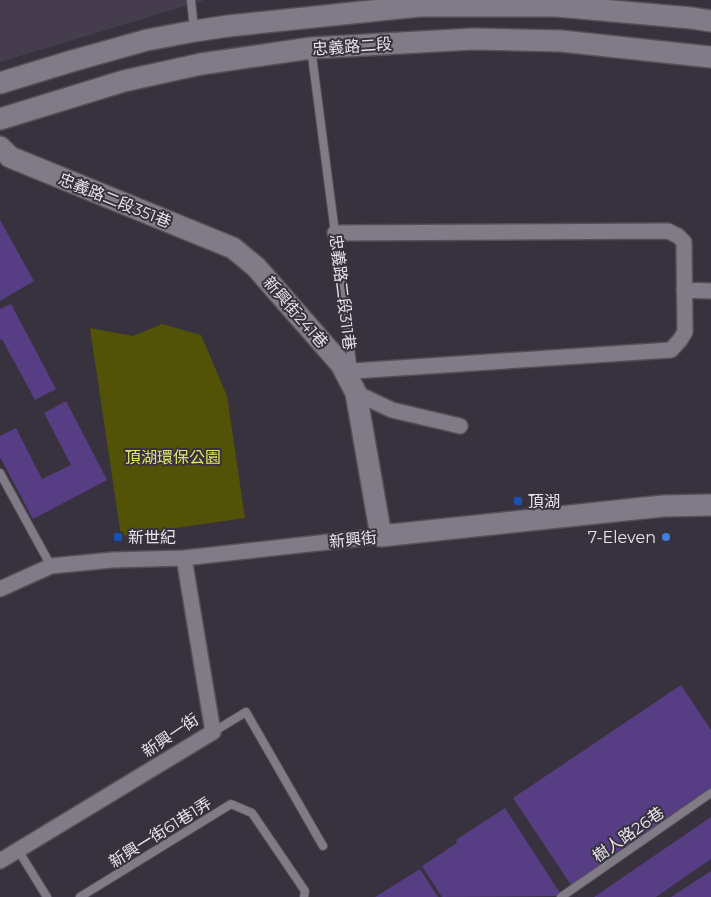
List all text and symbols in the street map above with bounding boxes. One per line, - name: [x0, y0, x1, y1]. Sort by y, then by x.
- street label: 忠義路二段: [311, 34, 393, 59]
- street label: 忠義路二段351巷: [56, 169, 174, 232]
- street label: 忠義路二段311巷: [326, 233, 359, 351]
- street label: 新興街241巷: [259, 273, 332, 352]
- park label: 頂湖環保公園: [125, 448, 221, 467]
- place label: 頂湖: [528, 492, 560, 511]
- marker: 頂湖: [512, 495, 524, 507]
- place label: 新世紀: [128, 528, 176, 547]
- street label: 新興街: [328, 528, 378, 551]
- place label: 7-Eleven: [588, 528, 656, 547]
- marker: 新世紀: [112, 531, 124, 543]
- marker: 7-Eleven: [660, 531, 672, 543]
- street label: 新興一街: [138, 710, 202, 761]
- street label: 新興一街61巷1弄: [105, 793, 215, 872]
- street label: 樹人路26巷: [589, 803, 668, 866]

